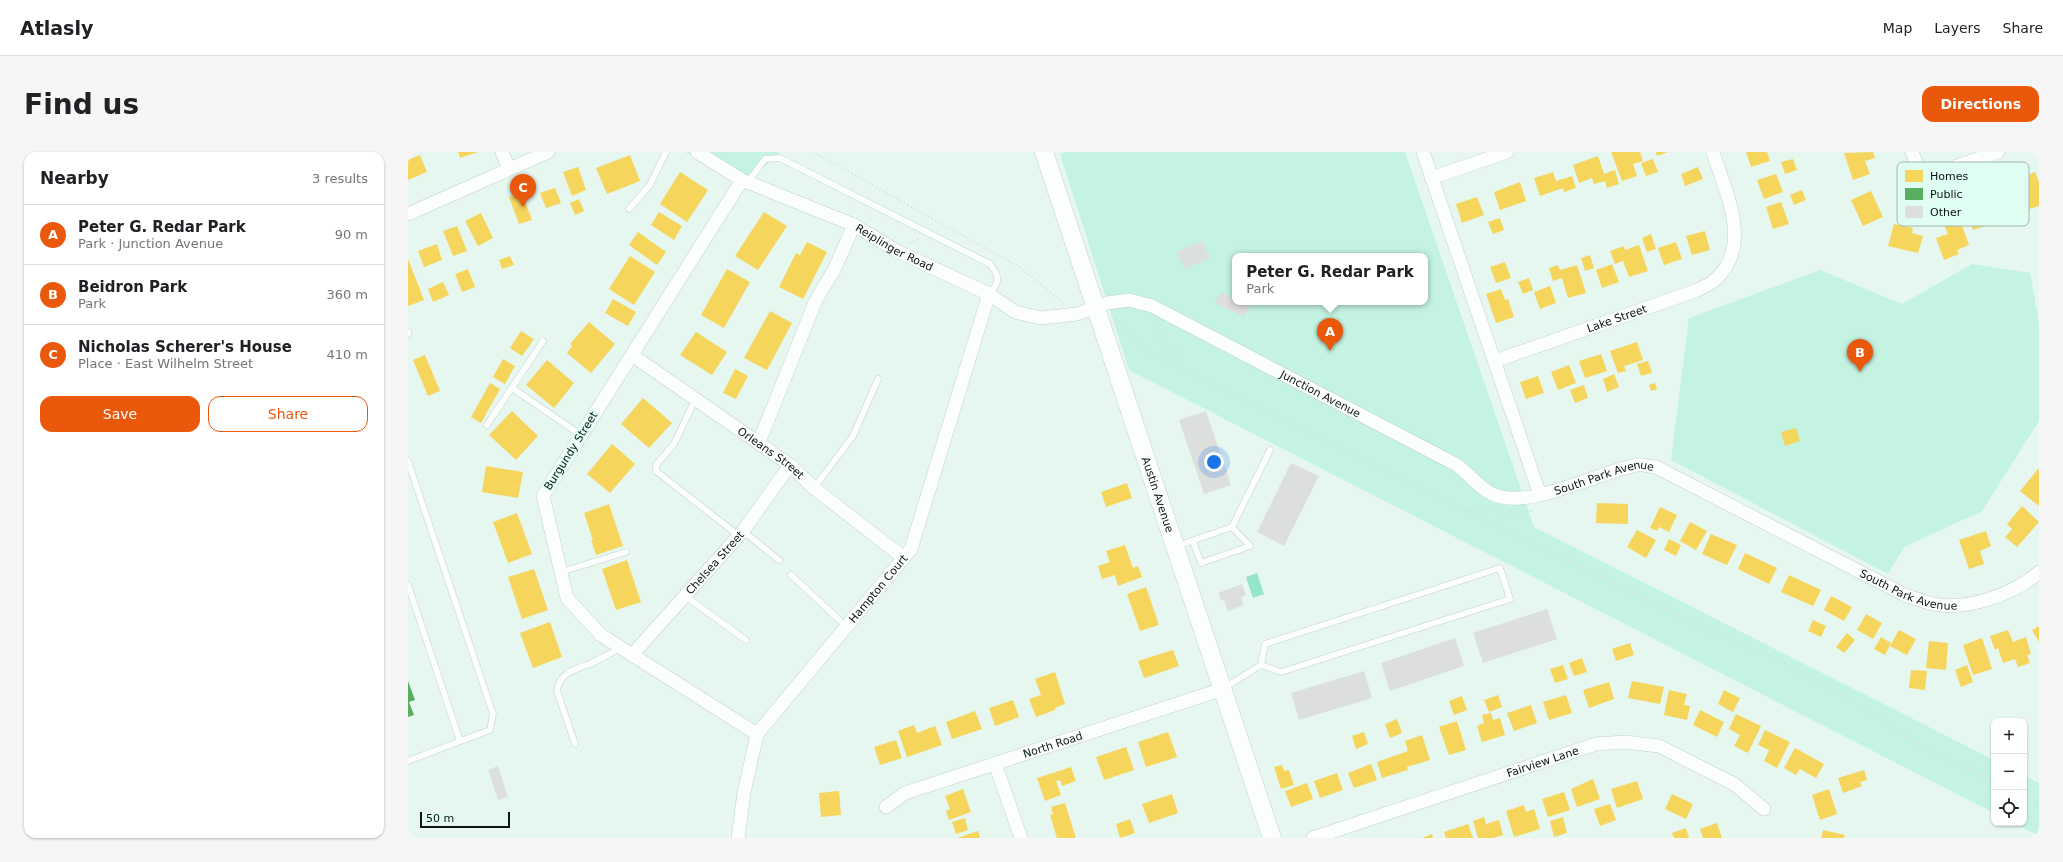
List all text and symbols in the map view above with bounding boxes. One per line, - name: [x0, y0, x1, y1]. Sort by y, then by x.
- text: Atlasly: [20, 17, 93, 39]
- text: Map: [1883, 20, 1912, 36]
- text: Layers: [1934, 20, 1981, 36]
- text: Share: [2003, 20, 2043, 36]
- button: Directions: [1922, 86, 2039, 122]
- text: Find us: [24, 88, 139, 121]
- legend: [1897, 162, 2029, 226]
- text: Nearby: [40, 168, 109, 188]
- text: Homes: [1930, 170, 1968, 183]
- text: 3 results: [312, 171, 368, 186]
- pin: C: [510, 174, 536, 207]
- text: Public: [1930, 188, 1963, 201]
- text: Other: [1930, 206, 1962, 219]
- text: Peter G. Redar Park: [78, 218, 246, 236]
- street label: Reiplinger Road: [853, 221, 935, 274]
- text: A: [48, 227, 58, 242]
- text: 90 m: [335, 227, 368, 242]
- text: Park · Junction Avenue: [78, 236, 223, 251]
- popup: [1232, 253, 1428, 305]
- text: Peter G. Redar Park: [1246, 263, 1414, 281]
- text: Beidron Park: [78, 278, 187, 296]
- text: Park: [1246, 281, 1274, 296]
- text: B: [48, 287, 58, 302]
- text: 360 m: [326, 287, 368, 302]
- text: Park: [78, 296, 106, 311]
- street label: Lake Street: [1585, 302, 1649, 335]
- pin: A: [1317, 318, 1343, 351]
- text: Nicholas Scherer's House: [78, 338, 292, 356]
- pin: B: [1847, 339, 1873, 372]
- text: C: [48, 347, 58, 362]
- text: 410 m: [326, 347, 368, 362]
- text: Place · East Wilhelm Street: [78, 356, 253, 371]
- street label: Junction Avenue: [1277, 367, 1363, 420]
- button: Save: [40, 396, 200, 432]
- button: Share: [208, 396, 368, 432]
- street label: Burgundy Street: [542, 409, 601, 493]
- street label: Orleans Street: [735, 424, 807, 482]
- your location: [1204, 452, 1224, 472]
- street label: Austin Avenue: [1139, 455, 1177, 534]
- street label: South Park Avenue: [1552, 458, 1655, 498]
- street label: Chelsea Street: [683, 528, 747, 597]
- street label: Hampton Court: [846, 551, 911, 625]
- street label: South Park Avenue: [1858, 566, 1958, 612]
- map controls: [1991, 718, 2027, 826]
- button: +: [1991, 718, 2027, 754]
- street label: North Road: [1021, 729, 1084, 760]
- street label: Fairview Lane: [1505, 744, 1581, 780]
- button: −: [1991, 754, 2027, 790]
- button: locate: [1991, 790, 2027, 826]
- scale bar: [420, 810, 510, 829]
- text: 50 m: [426, 812, 454, 825]

